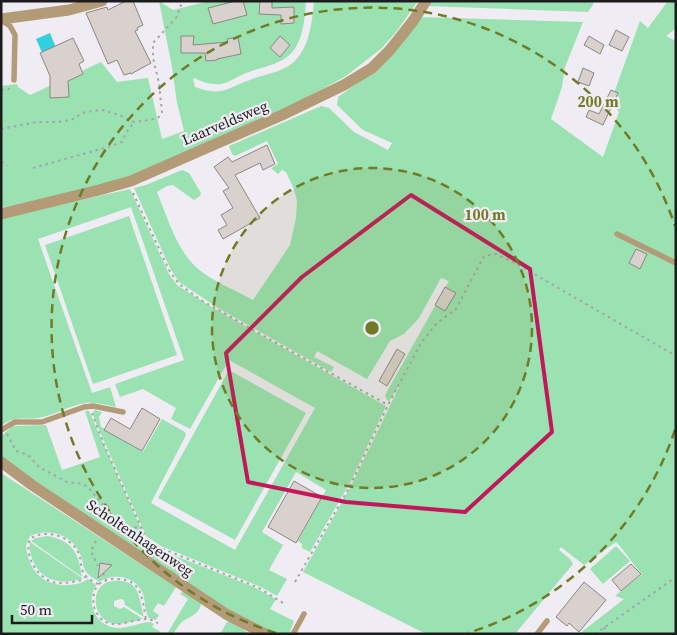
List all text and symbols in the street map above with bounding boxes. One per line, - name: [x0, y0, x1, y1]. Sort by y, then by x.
- text: 200 m: [577, 91, 619, 112]
- street label: Laarveldsweg: [179, 95, 271, 150]
- text: 100 m: [464, 204, 506, 225]
- centre of rings: [363, 319, 381, 337]
- street label: Scholtenhagenweg: [83, 494, 198, 581]
- scale bar: [12, 592, 92, 624]
- text: 50 m: [20, 599, 52, 620]

